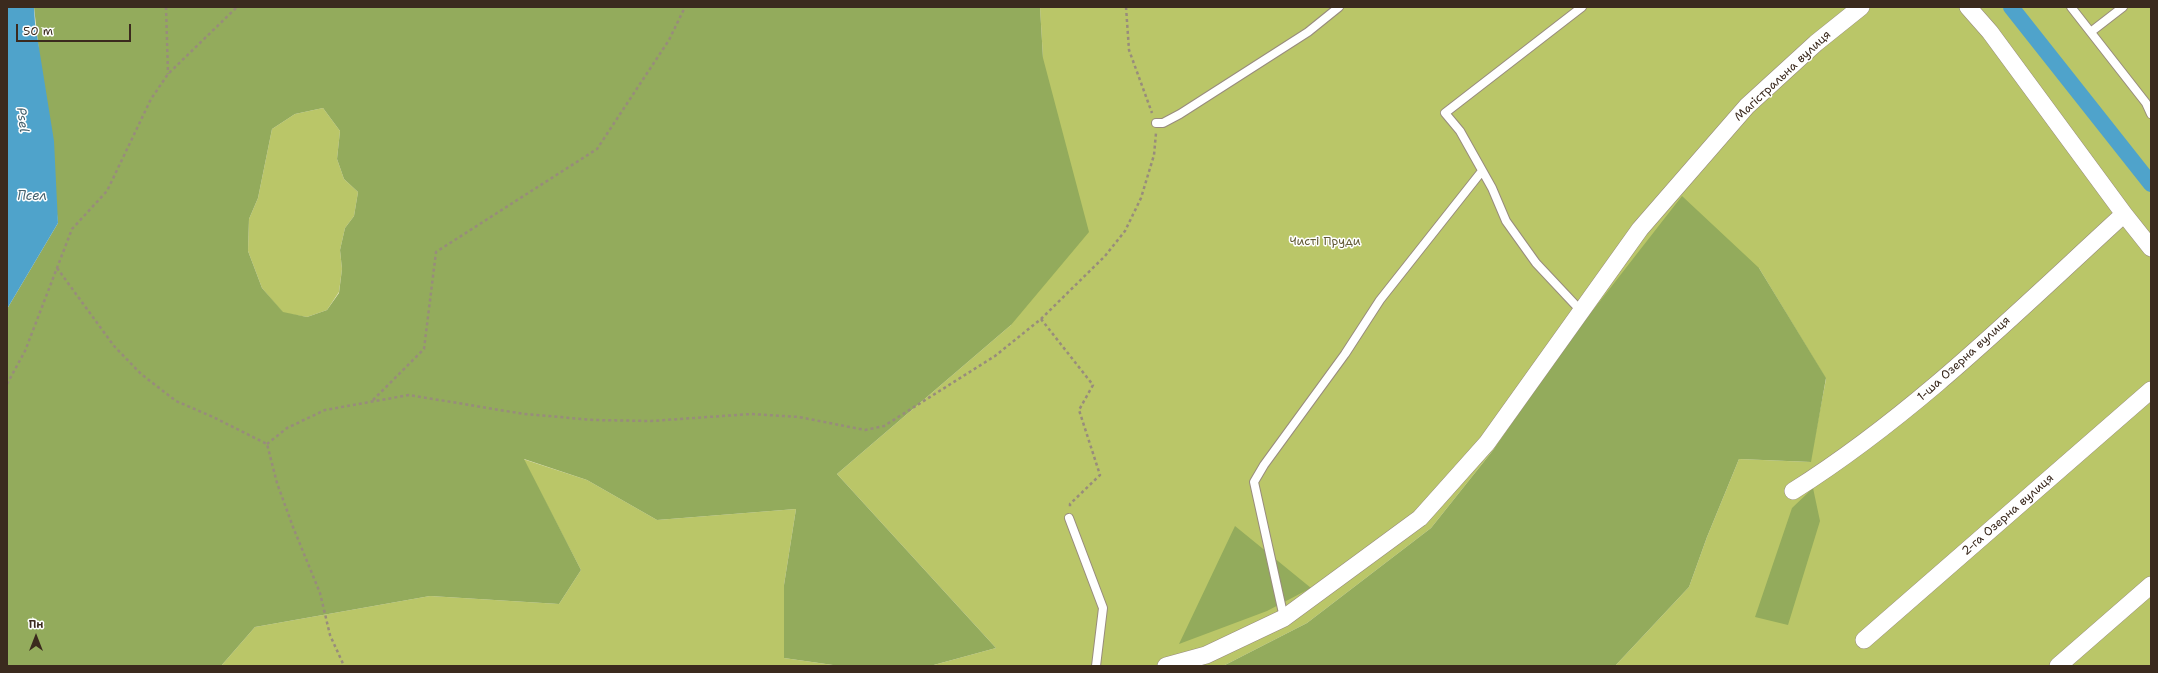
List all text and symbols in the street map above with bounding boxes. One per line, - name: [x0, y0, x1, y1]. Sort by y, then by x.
- scale bar: [18, 16, 133, 42]
- text: 50 m: [23, 23, 53, 39]
- street label: Магістральна вулиця: [1732, 28, 1834, 124]
- water label: Psel: [13, 107, 31, 133]
- water label: Псел: [17, 189, 47, 205]
- park label: Чисті Пруди: [1289, 235, 1361, 249]
- street label: 1-ша Озерна вулиця: [1915, 313, 2013, 405]
- street label: 2-га Озерна вулиця: [1959, 471, 2057, 559]
- north arrow: [16, 617, 56, 657]
- text: Пн: [29, 617, 43, 632]

